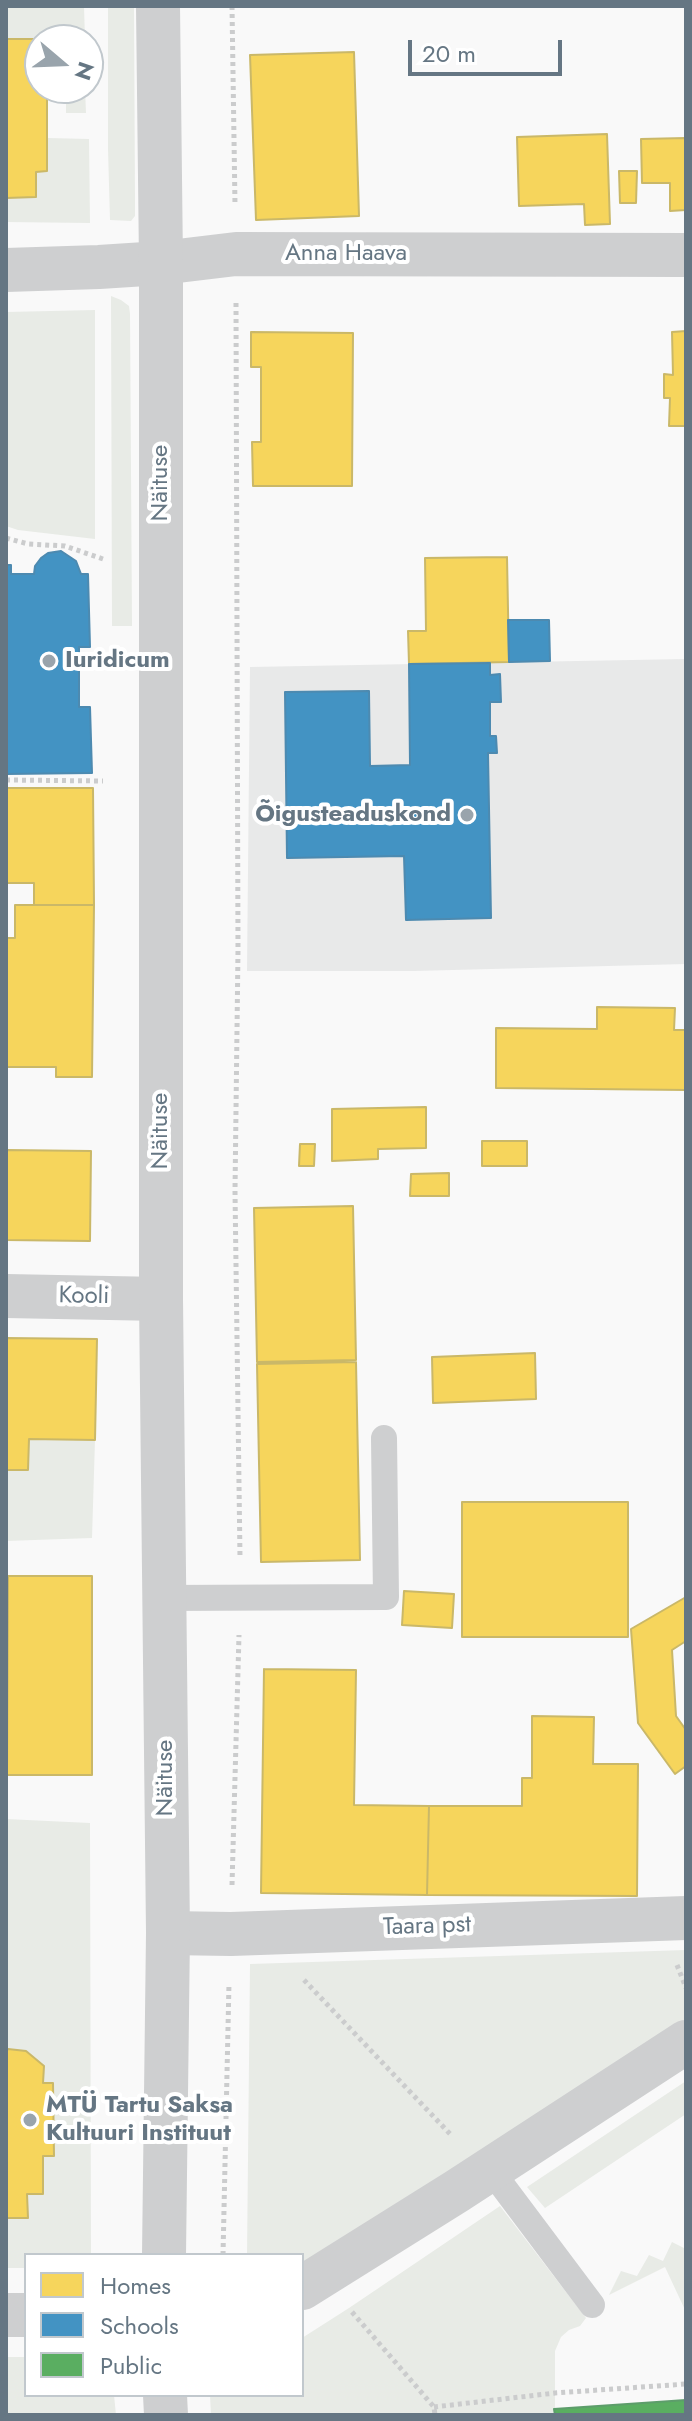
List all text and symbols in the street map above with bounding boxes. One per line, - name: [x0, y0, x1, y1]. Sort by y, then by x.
- north arrow: [24, 24, 104, 104]
- scale bar: [412, 24, 566, 74]
- text: 20 m: [422, 36, 476, 71]
- text: N: [67, 58, 103, 85]
- street label: Anna Haava: [285, 240, 407, 268]
- street label: Näituse: [147, 445, 175, 521]
- place label: Iuridicum: [65, 647, 170, 675]
- marker: Iuridicum: [40, 652, 58, 670]
- place label: Õigusteaduskond: [255, 801, 451, 829]
- marker: Õigusteaduskond: [458, 806, 476, 824]
- street label: Näituse: [147, 1093, 175, 1169]
- street label: Kooli: [58, 1282, 110, 1312]
- street label: Näituse: [152, 1740, 180, 1816]
- street label: Taara pst: [383, 1911, 471, 1943]
- place label: MTÜ Tartu Saksa Kultuuri Instituut: [46, 2092, 233, 2148]
- marker: MTÜ Tartu Saksa Kultuuri Instituut: [21, 2111, 39, 2129]
- legend: [24, 2253, 304, 2397]
- text: Homes: [100, 2268, 171, 2303]
- text: Schools: [100, 2308, 179, 2343]
- text: Public: [100, 2348, 162, 2383]

